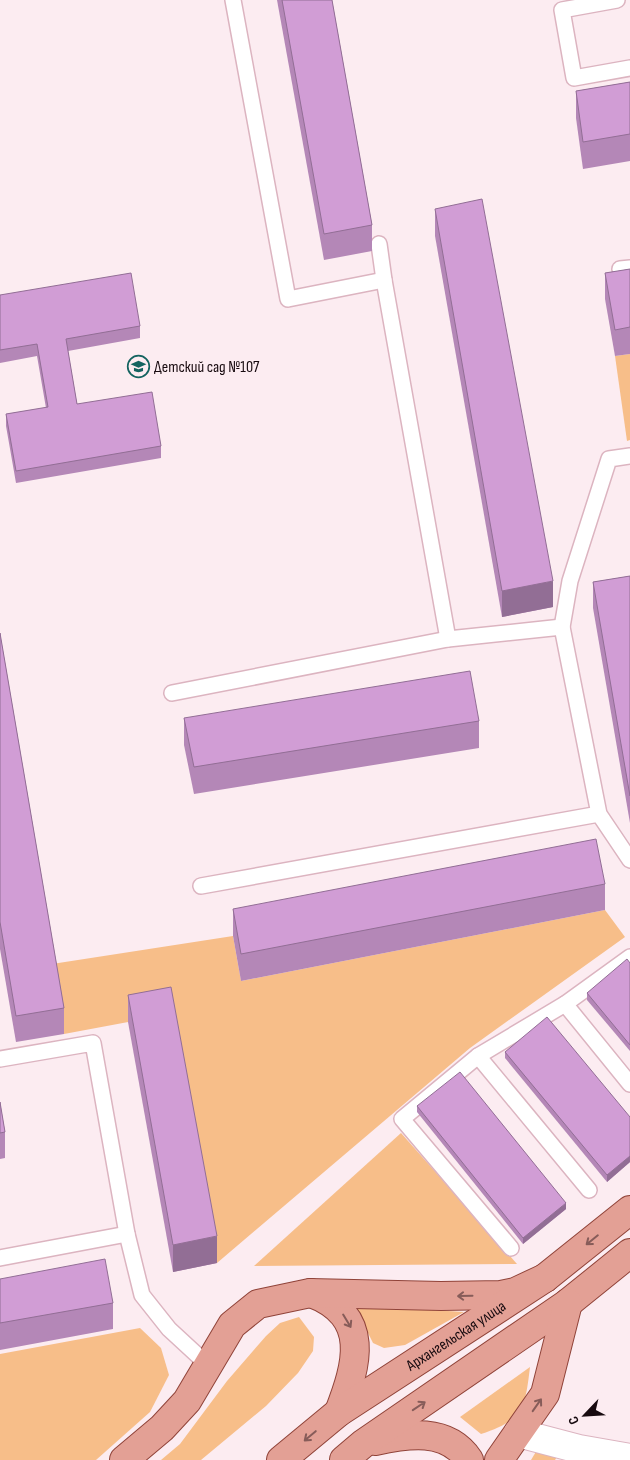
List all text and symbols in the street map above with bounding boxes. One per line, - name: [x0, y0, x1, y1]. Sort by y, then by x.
- school or university icon: Детский сад №107: [126, 355, 150, 379]
- place label: Детский сад №107: [154, 358, 260, 377]
- one-way arrow: [586, 1235, 599, 1246]
- one-way arrow: [457, 1291, 473, 1301]
- street label: Архангельская улица: [402, 1296, 510, 1376]
- one-way arrow: [343, 1313, 353, 1327]
- north arrow: [560, 1390, 610, 1440]
- one-way arrow: [532, 1399, 542, 1413]
- one-way arrow: [411, 1401, 425, 1411]
- text: С: [564, 1413, 583, 1427]
- one-way arrow: [304, 1431, 317, 1442]

